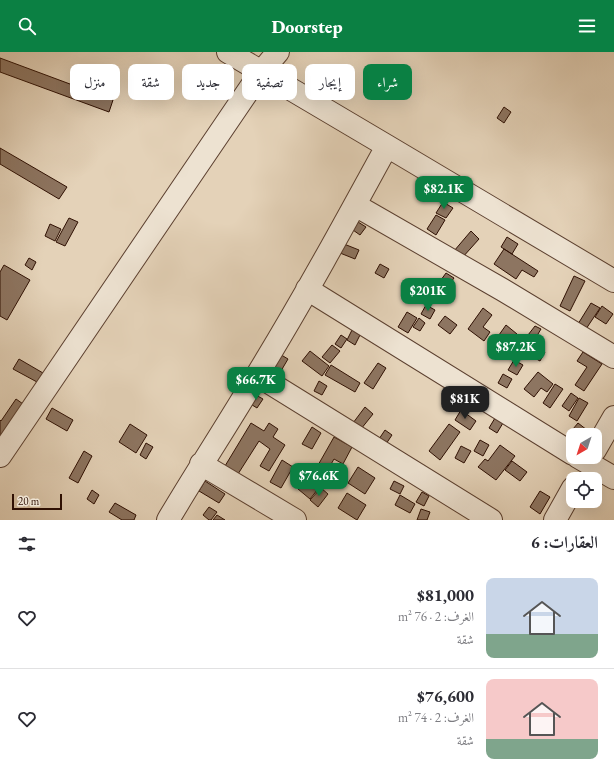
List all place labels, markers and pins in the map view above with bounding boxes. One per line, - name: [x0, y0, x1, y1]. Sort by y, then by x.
- pin: $82.1K: [411, 176, 477, 210]
- pin: $201K: [400, 278, 456, 312]
- pin: $87.2K: [483, 334, 549, 368]
- pin: $66.7K: [223, 367, 289, 401]
- pin: $81K: [441, 386, 489, 420]
- pin: $76.6K: [286, 463, 352, 497]

